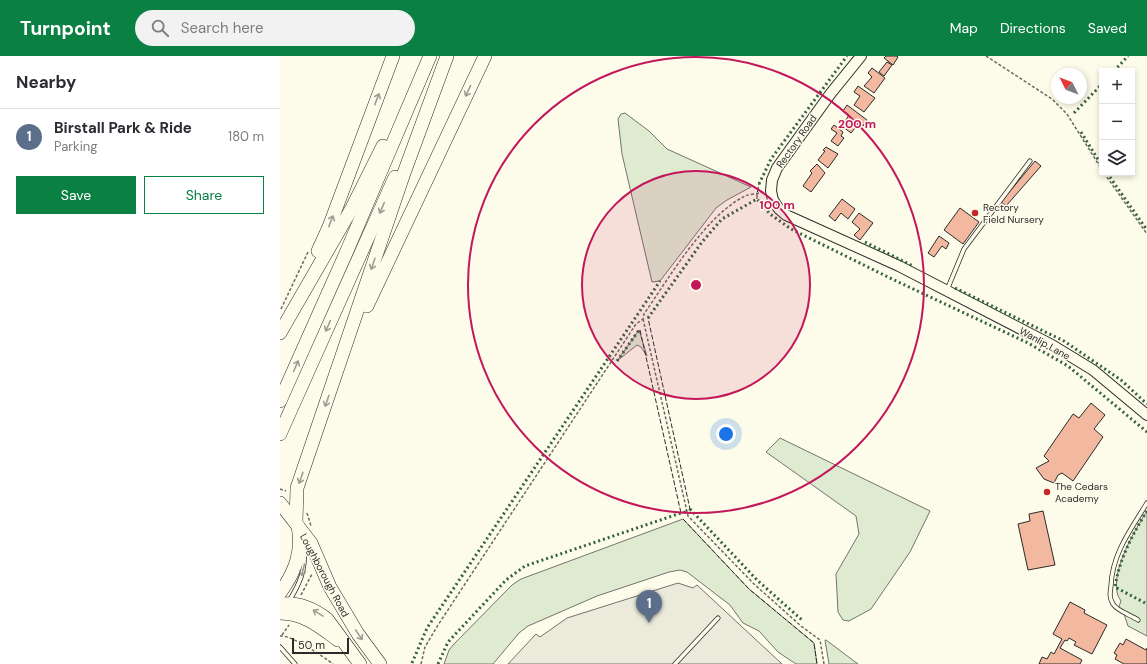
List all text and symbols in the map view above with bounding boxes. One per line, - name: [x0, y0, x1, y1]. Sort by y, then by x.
- search box: [135, 10, 415, 46]
- text: Turnpoint: [20, 16, 111, 41]
- icon: search: [149, 17, 171, 39]
- text: Search here: [181, 18, 264, 38]
- text: Map: [950, 19, 978, 37]
- text: Directions: [1000, 19, 1066, 37]
- text: Saved: [1088, 19, 1127, 37]
- north arrow: [1051, 68, 1087, 104]
- map controls: [1099, 68, 1135, 176]
- button: +: [1099, 68, 1135, 104]
- text: Nearby: [16, 71, 76, 93]
- one-way arrow: [464, 85, 471, 97]
- one-way arrow: [374, 94, 382, 106]
- button: −: [1099, 104, 1135, 140]
- street label: Rectory Road: [773, 112, 819, 170]
- text: 200 m: [838, 116, 876, 132]
- text: Birstall Park & Ride: [54, 118, 192, 138]
- text: 1: [27, 128, 31, 145]
- text: 180 m: [228, 128, 264, 145]
- text: Parking: [54, 138, 98, 155]
- button: layers: [1099, 140, 1135, 176]
- button: Save: [16, 176, 136, 214]
- button: Share: [144, 176, 264, 214]
- text: 100 m: [759, 197, 795, 213]
- one-way arrow: [377, 201, 385, 213]
- place label: Rectory Field Nursery: [983, 201, 1044, 226]
- marker: Rectory Field Nursery: [970, 208, 980, 218]
- one-way arrow: [328, 215, 336, 227]
- one-way arrow: [369, 258, 377, 270]
- centre of rings: [689, 278, 703, 292]
- one-way arrow: [324, 320, 332, 332]
- street label: Wanlip Lane: [1017, 324, 1073, 363]
- one-way arrow: [293, 360, 300, 372]
- one-way arrow: [323, 394, 330, 407]
- your location: [716, 424, 736, 444]
- one-way arrow: [296, 471, 304, 483]
- place label: The Cedars Academy: [1055, 480, 1108, 505]
- marker: The Cedars Academy: [1042, 487, 1052, 497]
- street label: Loughborough Road: [297, 531, 352, 619]
- one-way arrow: [299, 563, 306, 576]
- pin: 1: [636, 590, 662, 623]
- one-way arrow: [313, 609, 324, 617]
- one-way arrow: [355, 629, 363, 640]
- scale bar: [292, 636, 349, 655]
- text: 50 m: [298, 638, 325, 652]

